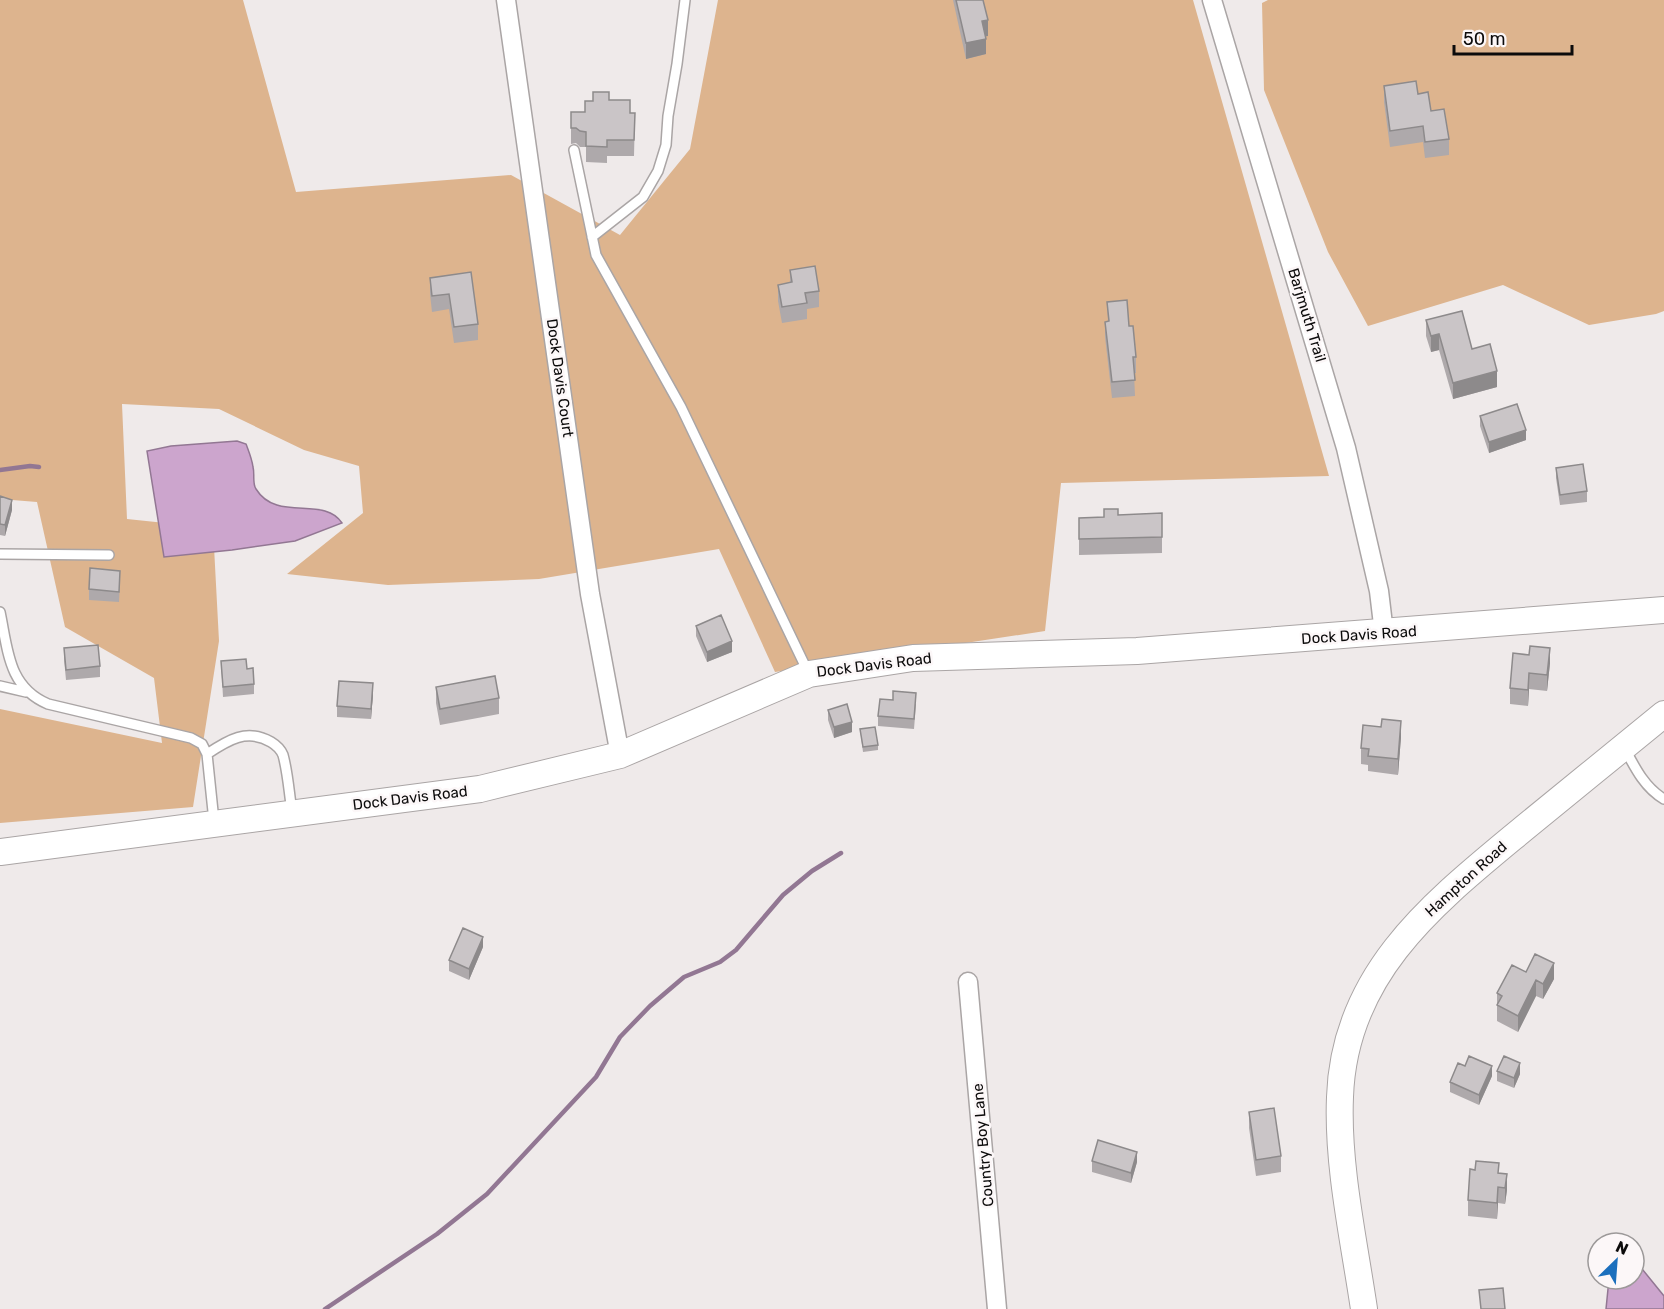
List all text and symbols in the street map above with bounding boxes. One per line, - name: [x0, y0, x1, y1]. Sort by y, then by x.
- scale bar: [1454, 18, 1572, 56]
- text: 50 m: [1463, 28, 1506, 50]
- street label: Barjmuth Trail: [1284, 266, 1330, 364]
- street label: Dock Davis Court: [543, 318, 577, 439]
- street label: Dock Davis Road: [1301, 622, 1417, 648]
- street label: Dock Davis Road: [815, 649, 933, 681]
- street label: Dock Davis Road: [351, 782, 469, 814]
- street label: Hampton Road: [1421, 838, 1511, 920]
- street label: Country Boy Lane: [969, 1083, 997, 1207]
- north arrow: [1586, 1231, 1646, 1291]
- text: N: [1613, 1237, 1631, 1259]

